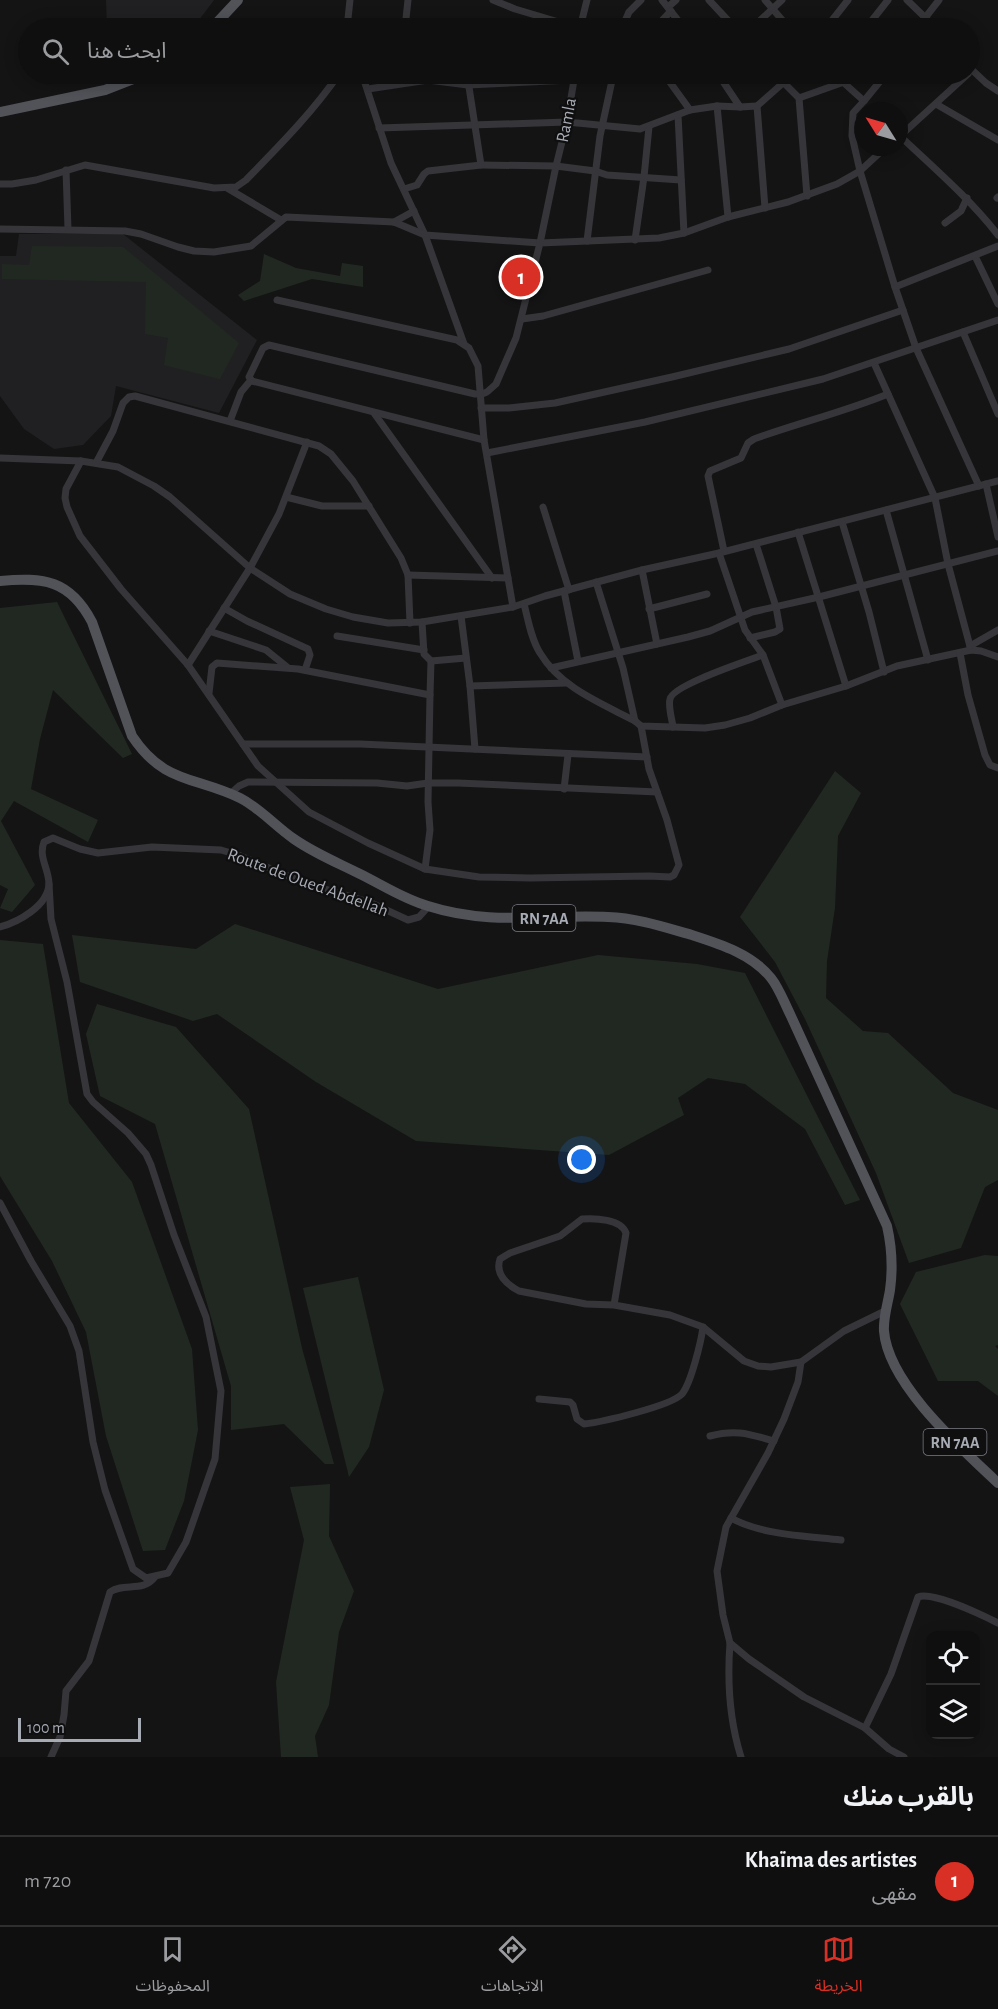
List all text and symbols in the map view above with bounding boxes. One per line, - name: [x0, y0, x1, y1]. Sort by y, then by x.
- search box: [18, 18, 980, 84]
- icon: search: [39, 35, 72, 68]
- text: ابحث هنا: [87, 40, 166, 62]
- street label: Ramla: [554, 96, 580, 144]
- north arrow: [854, 102, 908, 156]
- pin: 1: [502, 254, 540, 300]
- street label: Route de Oued Abdellah: [225, 845, 390, 920]
- road number: RN 7AA: [512, 905, 576, 931]
- your location: [567, 1145, 596, 1174]
- road number: RN 7AA: [924, 1429, 986, 1455]
- map controls: [926, 1631, 980, 1739]
- button: locate: [926, 1631, 980, 1685]
- button: layers: [926, 1685, 980, 1739]
- scale bar: [18, 1715, 141, 1742]
- text: 100 m: [27, 1720, 65, 1736]
- text: بالقرب منك: [843, 1784, 974, 1810]
- text: Khaïma des artistes: [745, 1849, 917, 1871]
- text: 720 m: [24, 1871, 71, 1891]
- text: 1: [951, 1871, 958, 1891]
- text: مقهى: [872, 1884, 917, 1904]
- tab: المحفوظات: [136, 1933, 210, 2003]
- tab: الاتجاهات: [481, 1933, 543, 2003]
- tab: الخريطة: [815, 1933, 862, 2003]

